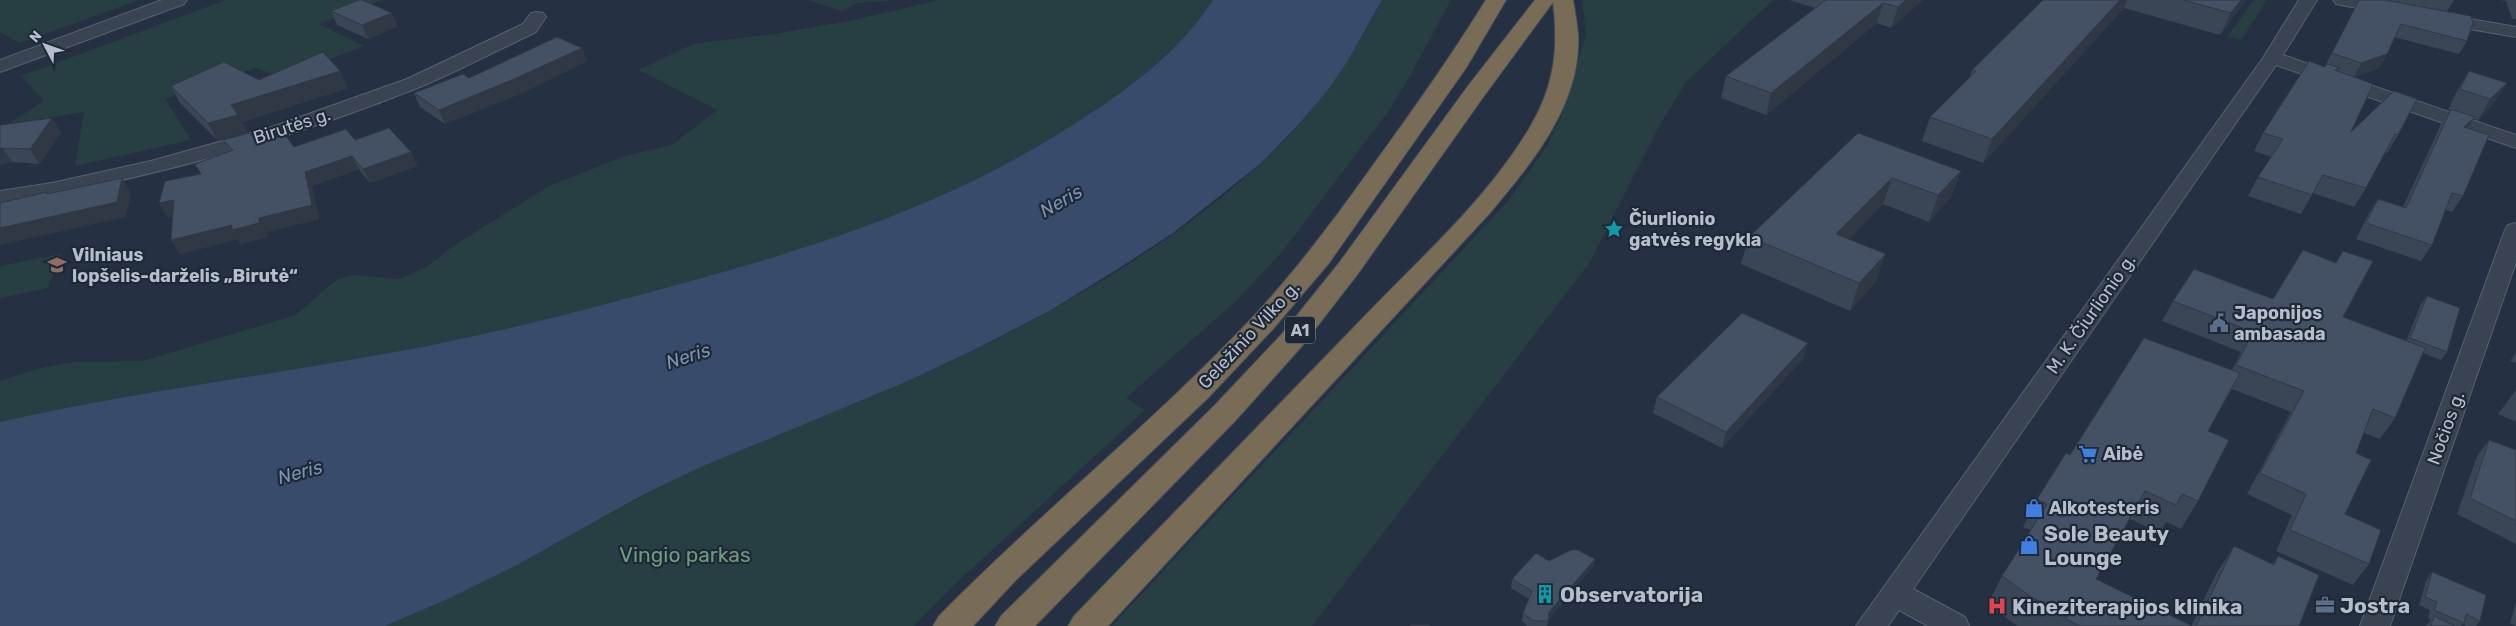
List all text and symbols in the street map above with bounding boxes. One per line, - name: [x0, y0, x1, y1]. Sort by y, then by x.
- north arrow: [20, 20, 70, 70]
- text: N: [26, 27, 45, 46]
- street label: Birutės g.: [251, 103, 333, 149]
- water label: Neris: [1036, 180, 1087, 222]
- place label: Čiurlionio gatvės regykla: [1629, 208, 1761, 251]
- place icon: Čiurlionio gatvės regykla: [1603, 218, 1625, 240]
- place label: Vilniaus lopšelis-darželis „Birutė“: [72, 244, 298, 287]
- street label: M. K. Čiurlionio g.: [2041, 250, 2141, 378]
- school or university icon: Vilniaus lopšelis-darželis „Birutė“: [46, 254, 68, 276]
- street label: Geležinio Vilko g.: [1194, 277, 1304, 393]
- place label: Japonijos ambasada: [2234, 302, 2326, 345]
- public building icon: Japonijos ambasada: [2208, 312, 2230, 334]
- road number: A1: [1285, 316, 1315, 344]
- water label: Neris: [663, 338, 713, 374]
- street label: Nočios g.: [2423, 388, 2469, 468]
- supermarket icon: Aibė: [2077, 443, 2099, 465]
- place label: Aibė: [2103, 443, 2143, 465]
- water label: Neris: [275, 455, 325, 489]
- shop icon: Alkotesteris: [2023, 497, 2045, 519]
- place label: Alkotesteris: [2049, 497, 2160, 519]
- place label: Sole Beauty Lounge: [2044, 521, 2170, 570]
- shop icon: Sole Beauty Lounge: [2018, 534, 2040, 556]
- park label: Vingio parkas: [619, 542, 751, 567]
- place label: Observatorija: [1560, 582, 1703, 607]
- building icon: Observatorija: [1534, 583, 1556, 605]
- place label: Jostra: [2340, 593, 2410, 618]
- place label: Kineziterapijos klinika: [2012, 594, 2242, 619]
- office icon: Jostra: [2314, 594, 2336, 616]
- hospital icon: Kineziterapijos klinika: [1986, 595, 2008, 617]

